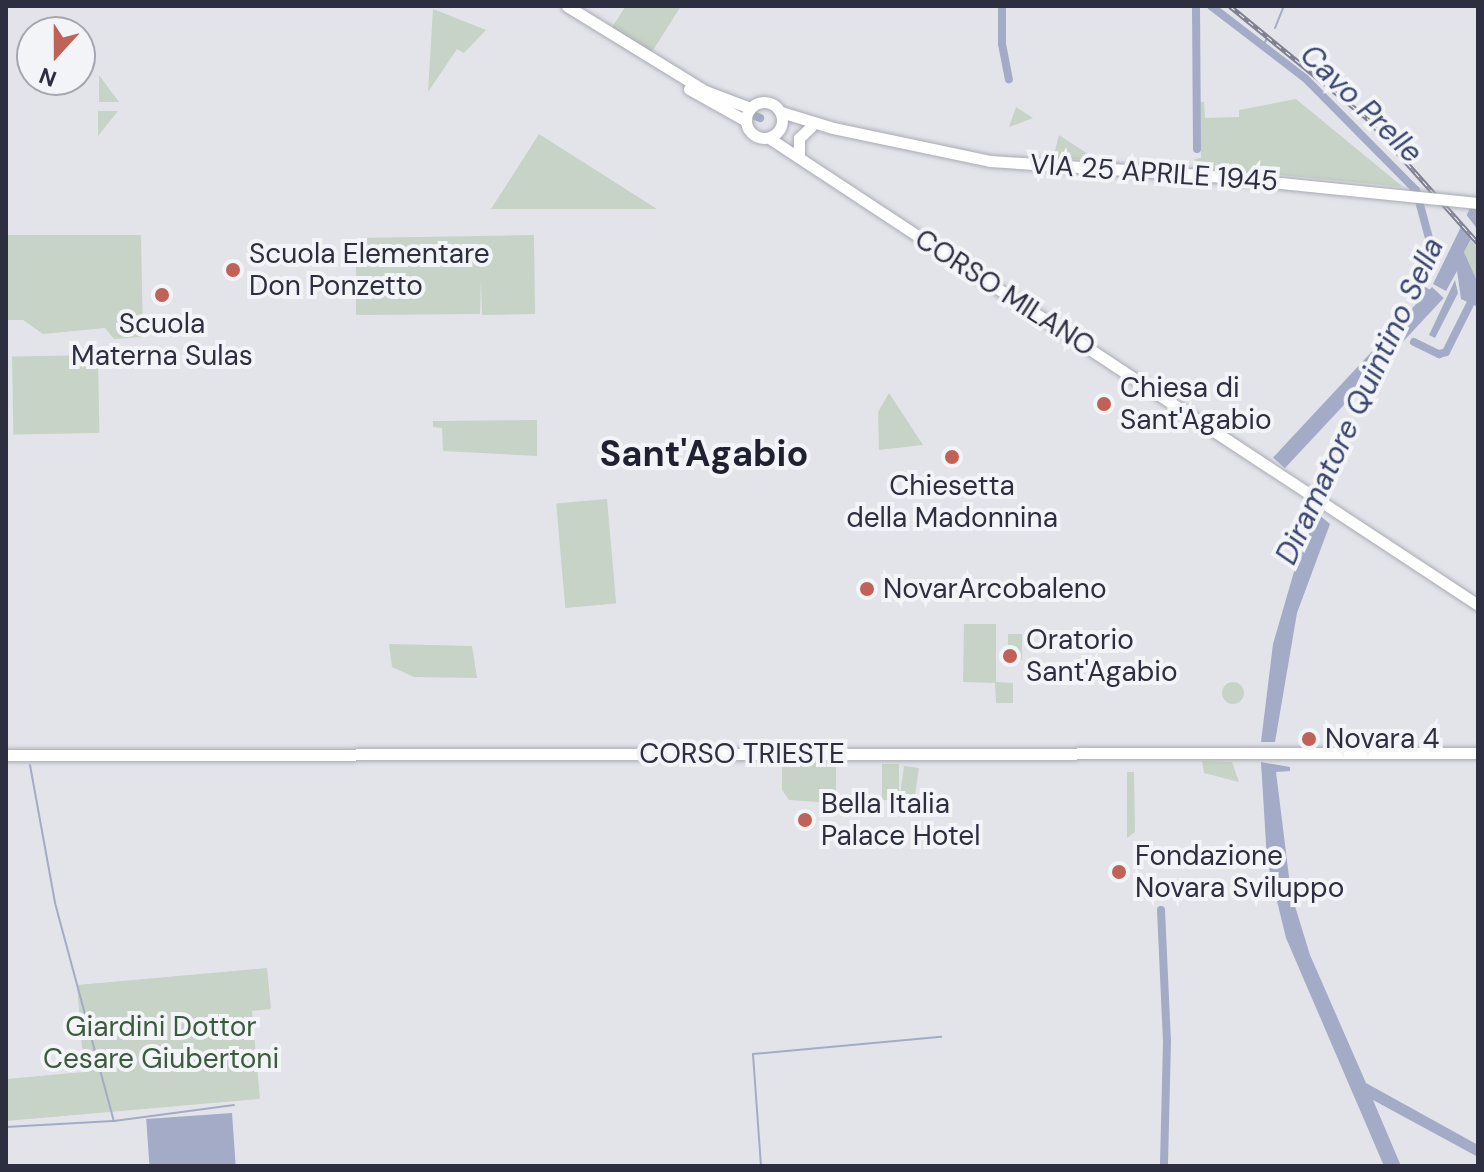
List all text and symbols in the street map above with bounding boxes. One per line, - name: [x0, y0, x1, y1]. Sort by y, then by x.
- north arrow: [16, 16, 96, 96]
- water label: Cavo Prelle: [1293, 37, 1429, 171]
- text: N: [35, 61, 61, 93]
- street label: VIA 25 APRILE 1945: [1029, 148, 1279, 198]
- street label: CORSO MILANO: [909, 222, 1101, 364]
- water label: Diramatore Quintino Sella: [1268, 232, 1452, 570]
- place label: Scuola Elementare Don Ponzetto: [249, 237, 490, 303]
- marker: Scuola Elementare Don Ponzetto: [224, 261, 242, 279]
- marker: Scuola Materna Sulas: [153, 286, 171, 304]
- place label: Scuola Materna Sulas: [71, 307, 253, 373]
- place label: Chiesa di Sant'Agabio: [1120, 371, 1272, 437]
- marker: Chiesa di Sant'Agabio: [1095, 395, 1113, 413]
- district label: Sant'Agabio: [600, 432, 808, 476]
- marker: Chiesetta della Madonnina: [943, 448, 961, 466]
- place label: Chiesetta della Madonnina: [846, 469, 1058, 535]
- place label: NovarArcobaleno: [883, 572, 1107, 606]
- marker: NovarArcobaleno: [858, 580, 876, 598]
- place label: Oratorio Sant'Agabio: [1026, 623, 1178, 689]
- marker: Oratorio Sant'Agabio: [1001, 647, 1019, 665]
- place label: Novara 4: [1325, 722, 1440, 756]
- marker: Novara 4: [1300, 730, 1318, 748]
- street label: CORSO TRIESTE: [639, 737, 845, 771]
- place label: Bella Italia Palace Hotel: [821, 787, 981, 853]
- marker: Bella Italia Palace Hotel: [796, 811, 814, 829]
- place label: Fondazione Novara Sviluppo: [1135, 839, 1344, 905]
- marker: Fondazione Novara Sviluppo: [1110, 863, 1128, 881]
- park label: Giardini Dottor Cesare Giubertoni: [43, 1010, 279, 1076]

